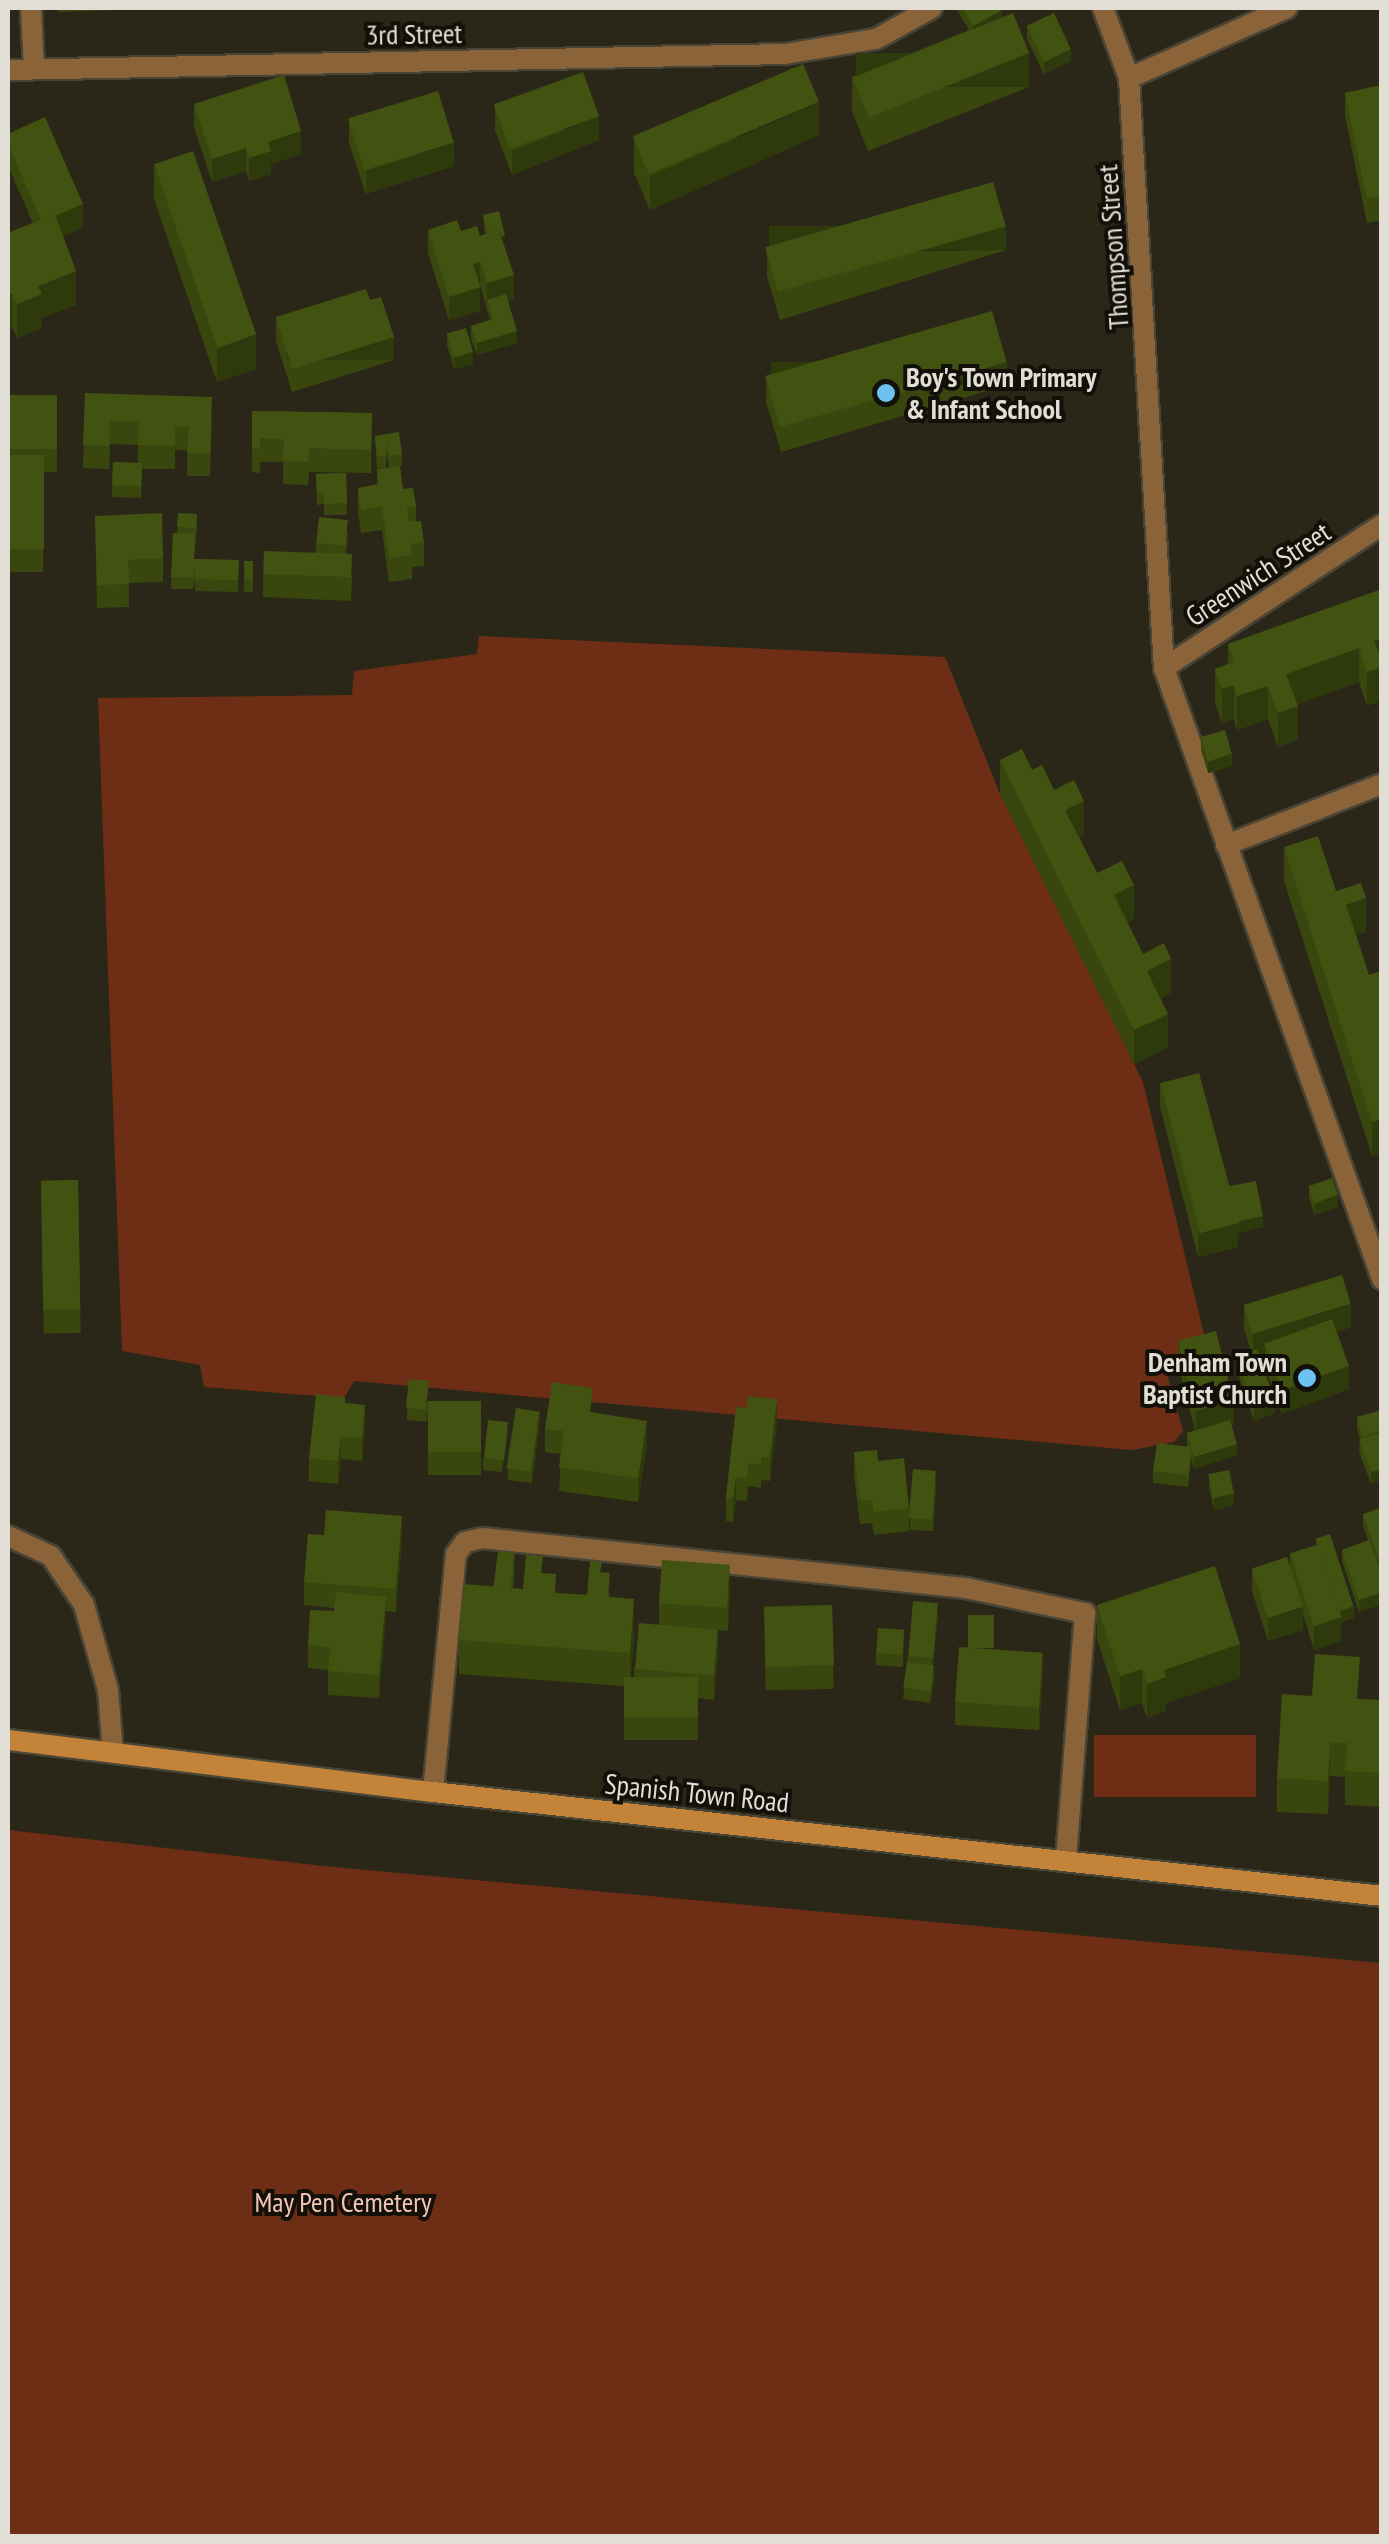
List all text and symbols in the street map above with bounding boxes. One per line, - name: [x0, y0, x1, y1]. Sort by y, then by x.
- street label: 3rd Street: [366, 16, 462, 52]
- street label: Thompson Street: [1090, 163, 1136, 331]
- place label: Boy's Town Primary & Infant School: [906, 360, 1097, 426]
- marker: Boy's Town Primary & Infant School: [875, 382, 897, 404]
- street label: Greenwich Street: [1179, 515, 1337, 633]
- place label: Denham Town Baptist Church: [1143, 1345, 1287, 1411]
- marker: Denham Town Baptist Church: [1296, 1367, 1318, 1389]
- street label: Spanish Town Road: [603, 1767, 791, 1819]
- park label: May Pen Cemetery: [254, 2185, 432, 2219]

